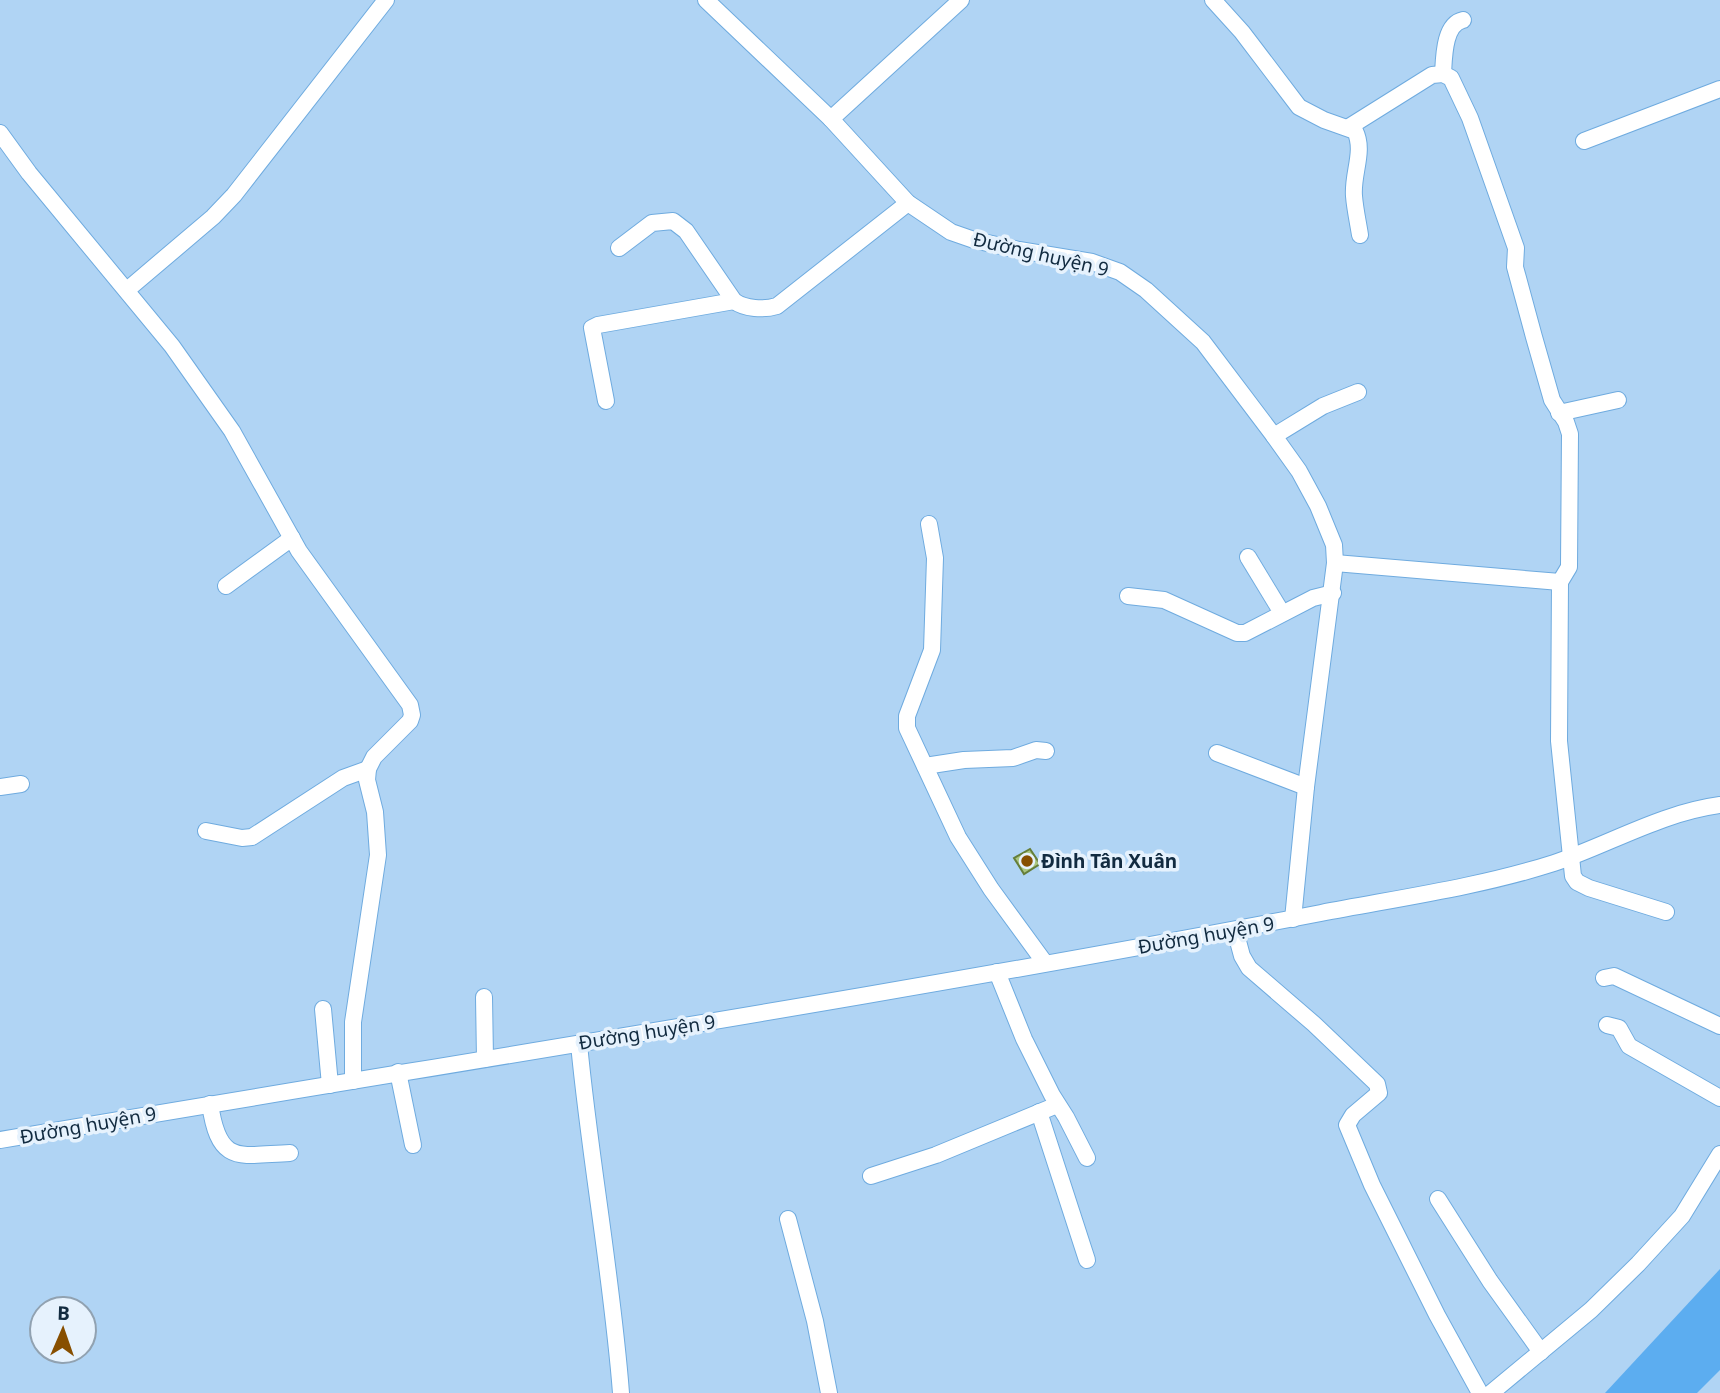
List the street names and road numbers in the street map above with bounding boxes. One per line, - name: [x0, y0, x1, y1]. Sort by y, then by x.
- street label: Đường huyện 9: [971, 226, 1111, 282]
- street label: Đường huyện 9: [1136, 910, 1276, 960]
- street label: Đường huyện 9: [577, 1008, 717, 1056]
- street label: Đường huyện 9: [18, 1100, 158, 1150]

